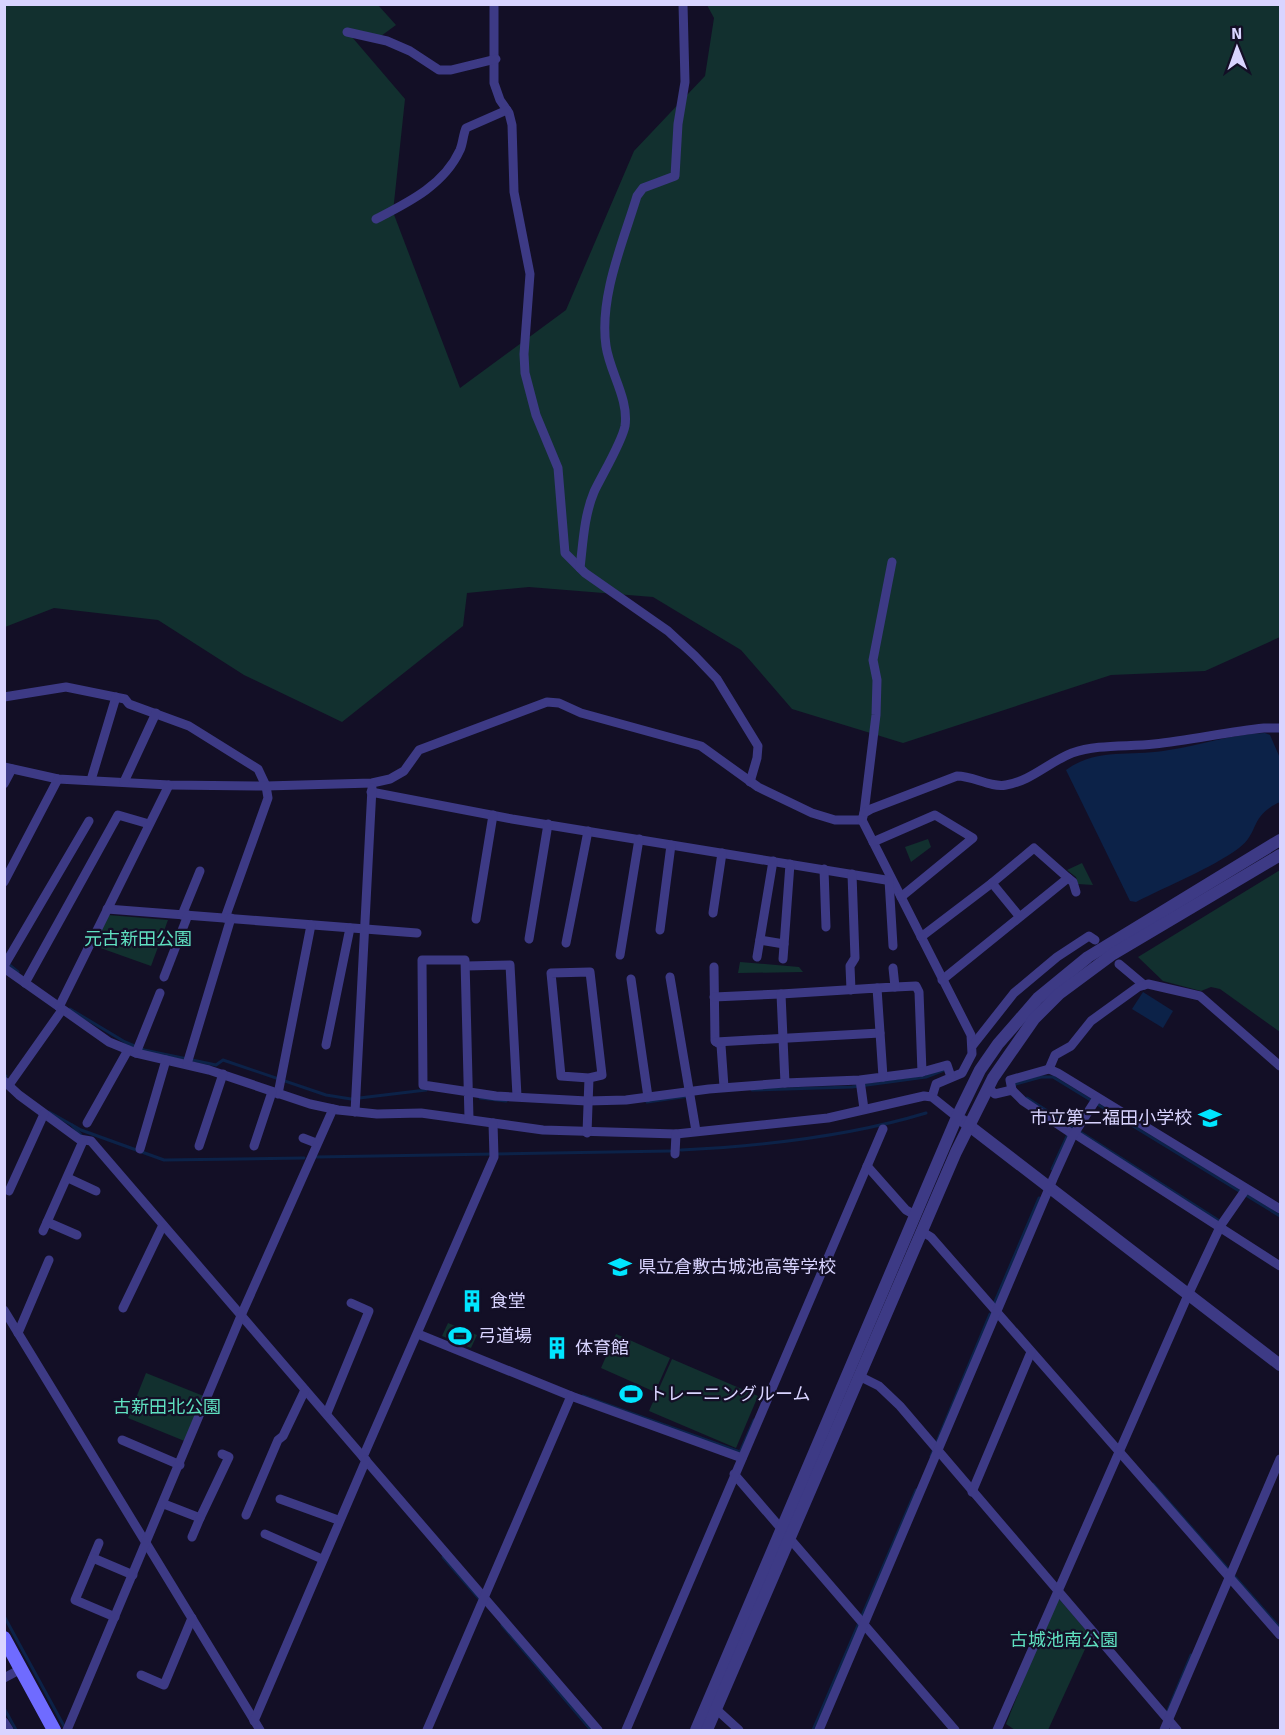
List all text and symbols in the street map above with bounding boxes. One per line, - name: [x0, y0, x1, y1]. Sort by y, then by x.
- north arrow: [1207, 18, 1267, 78]
- text: N: [1231, 24, 1242, 44]
- park label: 元古新田公園: [84, 928, 192, 950]
- school or university icon: 市立第二福田小学校: [1197, 1105, 1223, 1131]
- place label: 市立第二福田小学校: [1030, 1107, 1192, 1129]
- school or university icon: 県立倉敷古城池高等学校: [607, 1254, 633, 1280]
- place label: 県立倉敷古城池高等学校: [638, 1256, 836, 1278]
- building icon: 食堂: [459, 1288, 485, 1314]
- place label: 食堂: [490, 1290, 526, 1312]
- sports icon: 弓道場: [447, 1323, 473, 1349]
- place label: 弓道場: [478, 1325, 532, 1347]
- building icon: 体育館: [544, 1335, 570, 1361]
- place label: 体育館: [575, 1337, 629, 1359]
- sports icon: トレーニングルーム: [618, 1381, 644, 1407]
- place label: トレーニングルーム: [649, 1383, 810, 1405]
- park label: 古新田北公園: [113, 1396, 221, 1418]
- park label: 古城池南公園: [1010, 1629, 1118, 1651]

